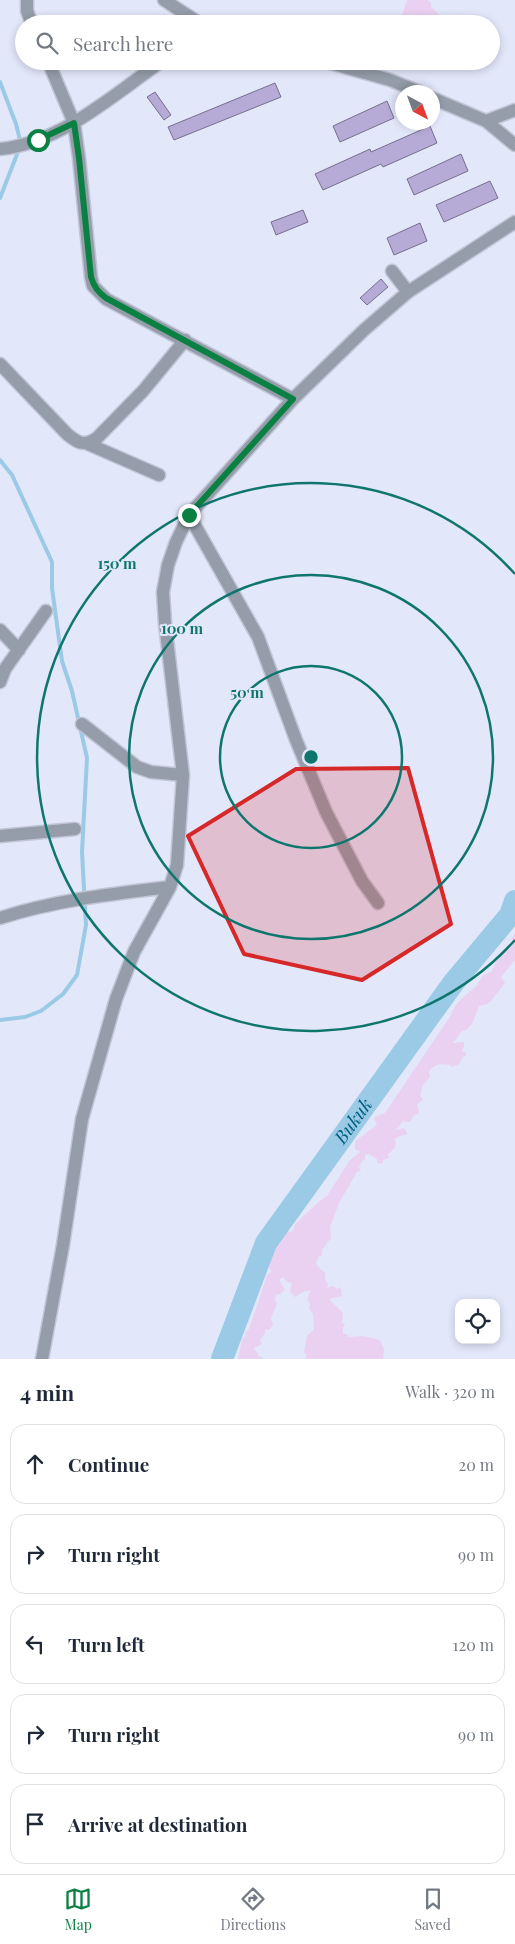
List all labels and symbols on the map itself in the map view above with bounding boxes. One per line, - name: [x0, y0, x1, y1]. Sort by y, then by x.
- north arrow: [395, 85, 440, 130]
- route start: [27, 129, 50, 152]
- route end: [178, 504, 201, 527]
- text: 150 m: [97, 553, 137, 573]
- text: 100 m: [161, 618, 204, 638]
- text: 50 m: [230, 682, 264, 702]
- centre of rings: [302, 748, 320, 766]
- water label: Bukuk: [328, 1093, 377, 1149]

